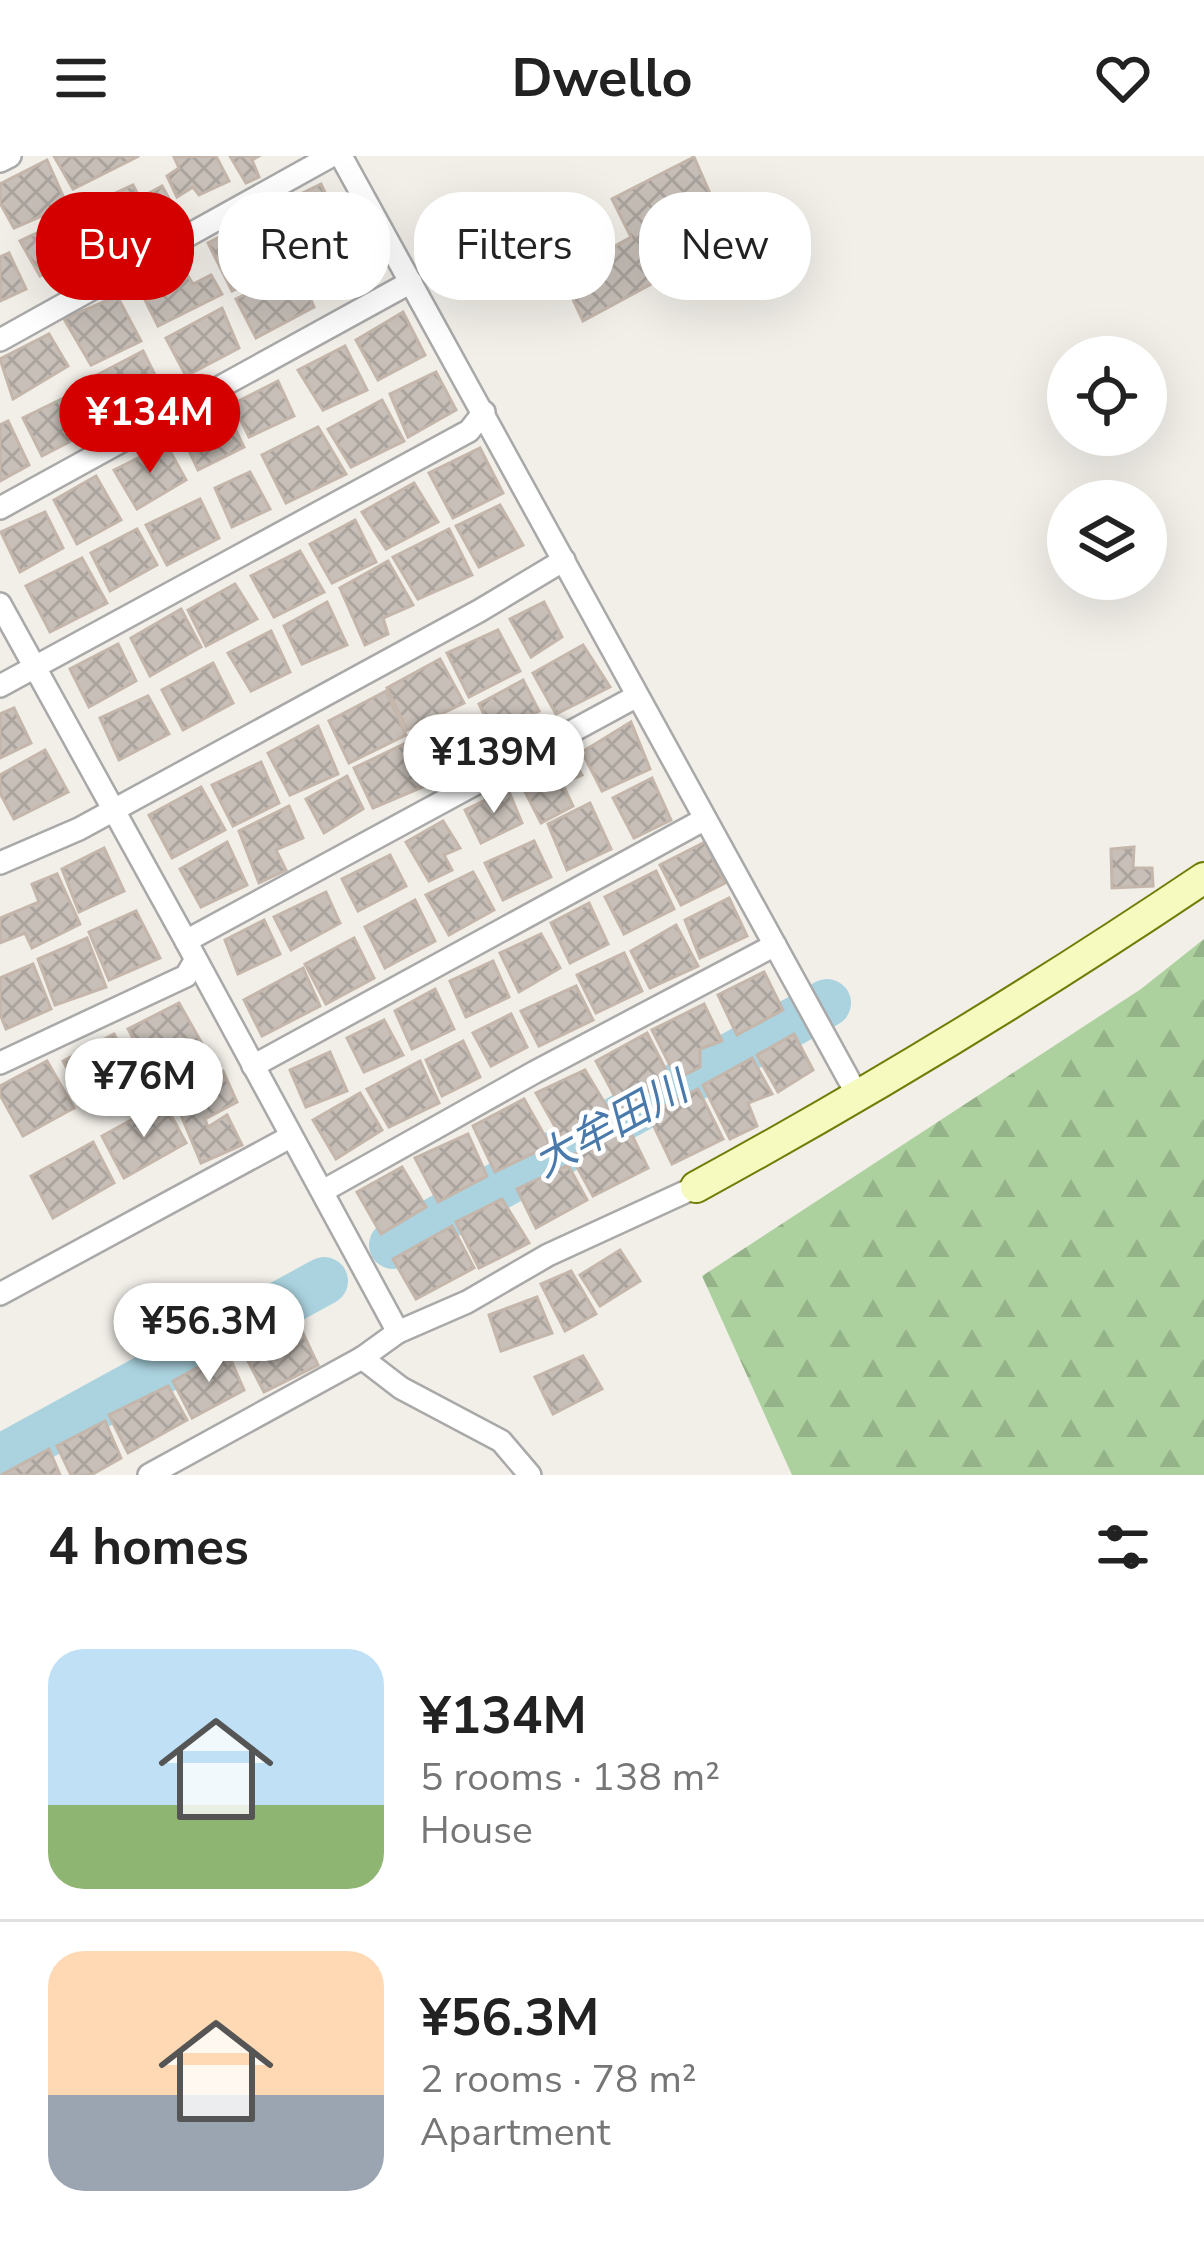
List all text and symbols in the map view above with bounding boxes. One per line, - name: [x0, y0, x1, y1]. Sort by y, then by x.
- text: Dwello: [511, 41, 693, 115]
- icon: menu: [48, 45, 114, 111]
- icon: heart: [1090, 45, 1156, 111]
- chip: Buy: [36, 192, 194, 300]
- chip: Rent: [218, 192, 390, 300]
- chip: Filters: [414, 192, 615, 300]
- chip: New: [639, 192, 811, 300]
- map controls: [1047, 336, 1167, 600]
- button: locate: [1047, 336, 1167, 456]
- pin: ¥134M: [66, 374, 234, 476]
- text: ¥134M: [86, 386, 214, 439]
- button: layers: [1047, 480, 1167, 600]
- pin: ¥139M: [410, 714, 578, 816]
- text: ¥139M: [430, 726, 558, 779]
- pin: ¥76M: [73, 1038, 215, 1140]
- text: ¥76M: [92, 1050, 196, 1103]
- water label: 大牟田川: [523, 1058, 702, 1191]
- pin: ¥56.3M: [111, 1283, 307, 1385]
- text: ¥56.3M: [140, 1295, 278, 1348]
- text: 4 homes: [48, 1512, 249, 1582]
- icon: filters: [1090, 1514, 1156, 1580]
- text: ¥134M: [420, 1681, 587, 1751]
- icon: home: [144, 1697, 288, 1841]
- text: 5 rooms · 138 m²: [420, 1751, 720, 1804]
- text: House: [420, 1804, 533, 1857]
- text: ¥56.3M: [420, 1983, 599, 2053]
- icon: home: [144, 1999, 288, 2143]
- text: 2 rooms · 78 m²: [420, 2053, 697, 2106]
- text: Apartment: [420, 2106, 610, 2159]

